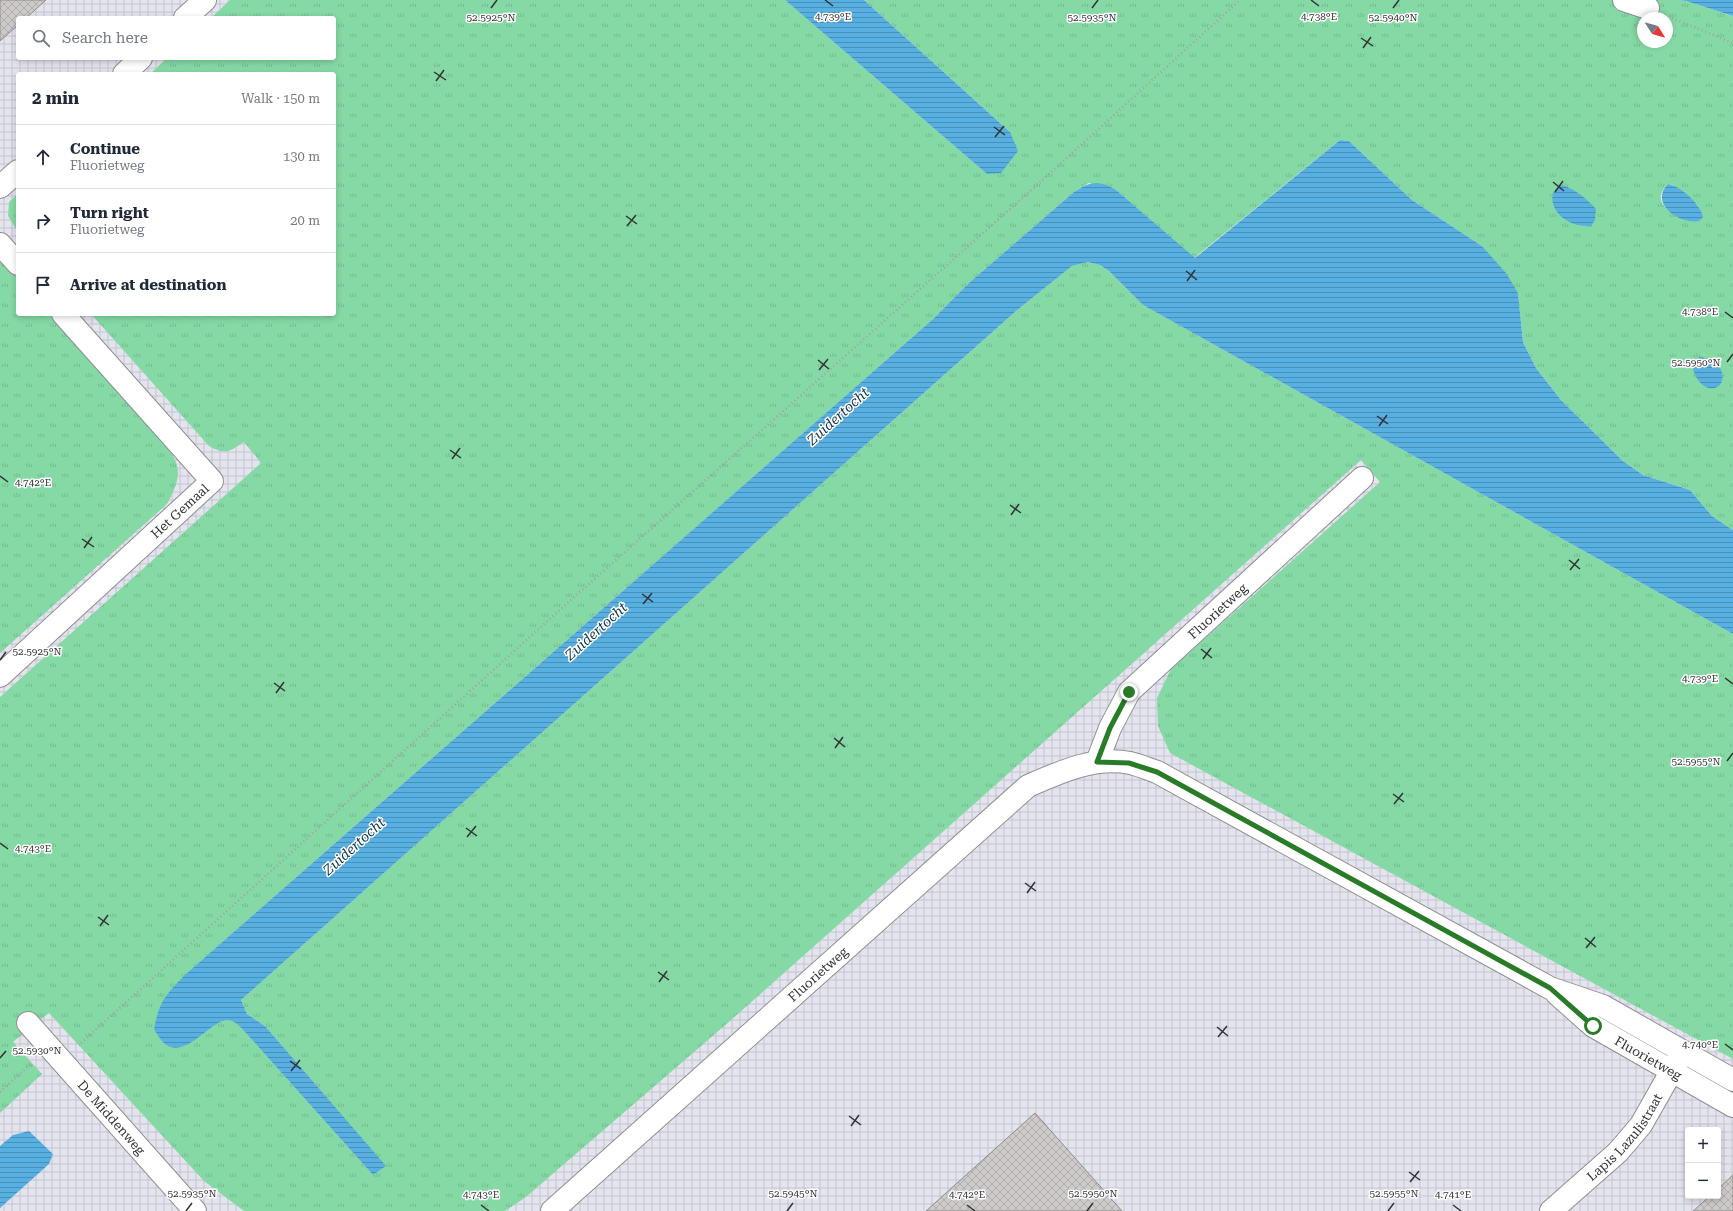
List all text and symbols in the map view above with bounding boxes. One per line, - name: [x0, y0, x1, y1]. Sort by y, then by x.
- text: 4.739°E: [815, 11, 851, 22]
- text: 4.738°E: [1301, 11, 1337, 22]
- text: 52.5925°N: [466, 12, 516, 23]
- text: 52.5935°N: [1067, 12, 1117, 23]
- text: 52.5940°N: [1368, 12, 1418, 23]
- north arrow: [1637, 12, 1673, 48]
- search box: [16, 16, 336, 60]
- icon: search: [30, 27, 52, 49]
- text: Search here: [62, 29, 148, 47]
- text: 2 min: [32, 88, 79, 108]
- text: Walk · 150 m: [241, 91, 320, 106]
- text: Continue: [70, 140, 140, 158]
- icon: ahead: [32, 146, 54, 168]
- text: 130 m: [283, 149, 320, 164]
- text: Fluorietweg: [70, 158, 144, 173]
- text: Turn right: [70, 204, 149, 222]
- icon: right: [32, 210, 54, 232]
- text: 20 m: [290, 213, 320, 228]
- text: Fluorietweg: [70, 222, 144, 237]
- icon: arrive: [32, 274, 54, 296]
- text: Arrive at destination: [70, 276, 226, 294]
- text: 4.738°E: [1682, 306, 1718, 317]
- text: 52.5950°N: [1671, 357, 1721, 368]
- water label: Zuidertocht: [803, 384, 873, 449]
- text: 4.742°E: [15, 477, 51, 488]
- street label: Het Gemaal: [148, 481, 212, 542]
- street label: Fluorietweg: [1185, 580, 1251, 642]
- water label: Zuidertocht: [561, 599, 631, 664]
- text: 52.5925°N: [12, 646, 62, 657]
- text: 4.739°E: [1682, 673, 1718, 684]
- route end: [1120, 683, 1138, 701]
- text: 52.5955°N: [1671, 756, 1721, 767]
- water label: Zuidertocht: [319, 814, 389, 879]
- text: 4.743°E: [15, 843, 51, 854]
- street label: Fluorietweg: [785, 943, 851, 1005]
- route start: [1584, 1017, 1602, 1035]
- street label: Fluorietweg: [1612, 1033, 1685, 1083]
- text: 4.740°E: [1682, 1039, 1718, 1050]
- text: 52.5930°N: [12, 1045, 62, 1056]
- street label: De Middenweg: [74, 1077, 149, 1158]
- street label: Lapis Lazulistraat: [1584, 1091, 1665, 1184]
- map controls: [1685, 1127, 1721, 1199]
- button: +: [1685, 1127, 1721, 1163]
- button: −: [1685, 1163, 1721, 1199]
- text: 52.5935°N: [167, 1188, 217, 1199]
- text: 52.5945°N: [768, 1188, 818, 1199]
- text: 52.5950°N: [1068, 1188, 1118, 1199]
- text: 52.5955°N: [1369, 1188, 1419, 1199]
- text: 4.743°E: [463, 1189, 499, 1200]
- text: 4.742°E: [949, 1189, 985, 1200]
- text: 4.741°E: [1435, 1189, 1471, 1200]

